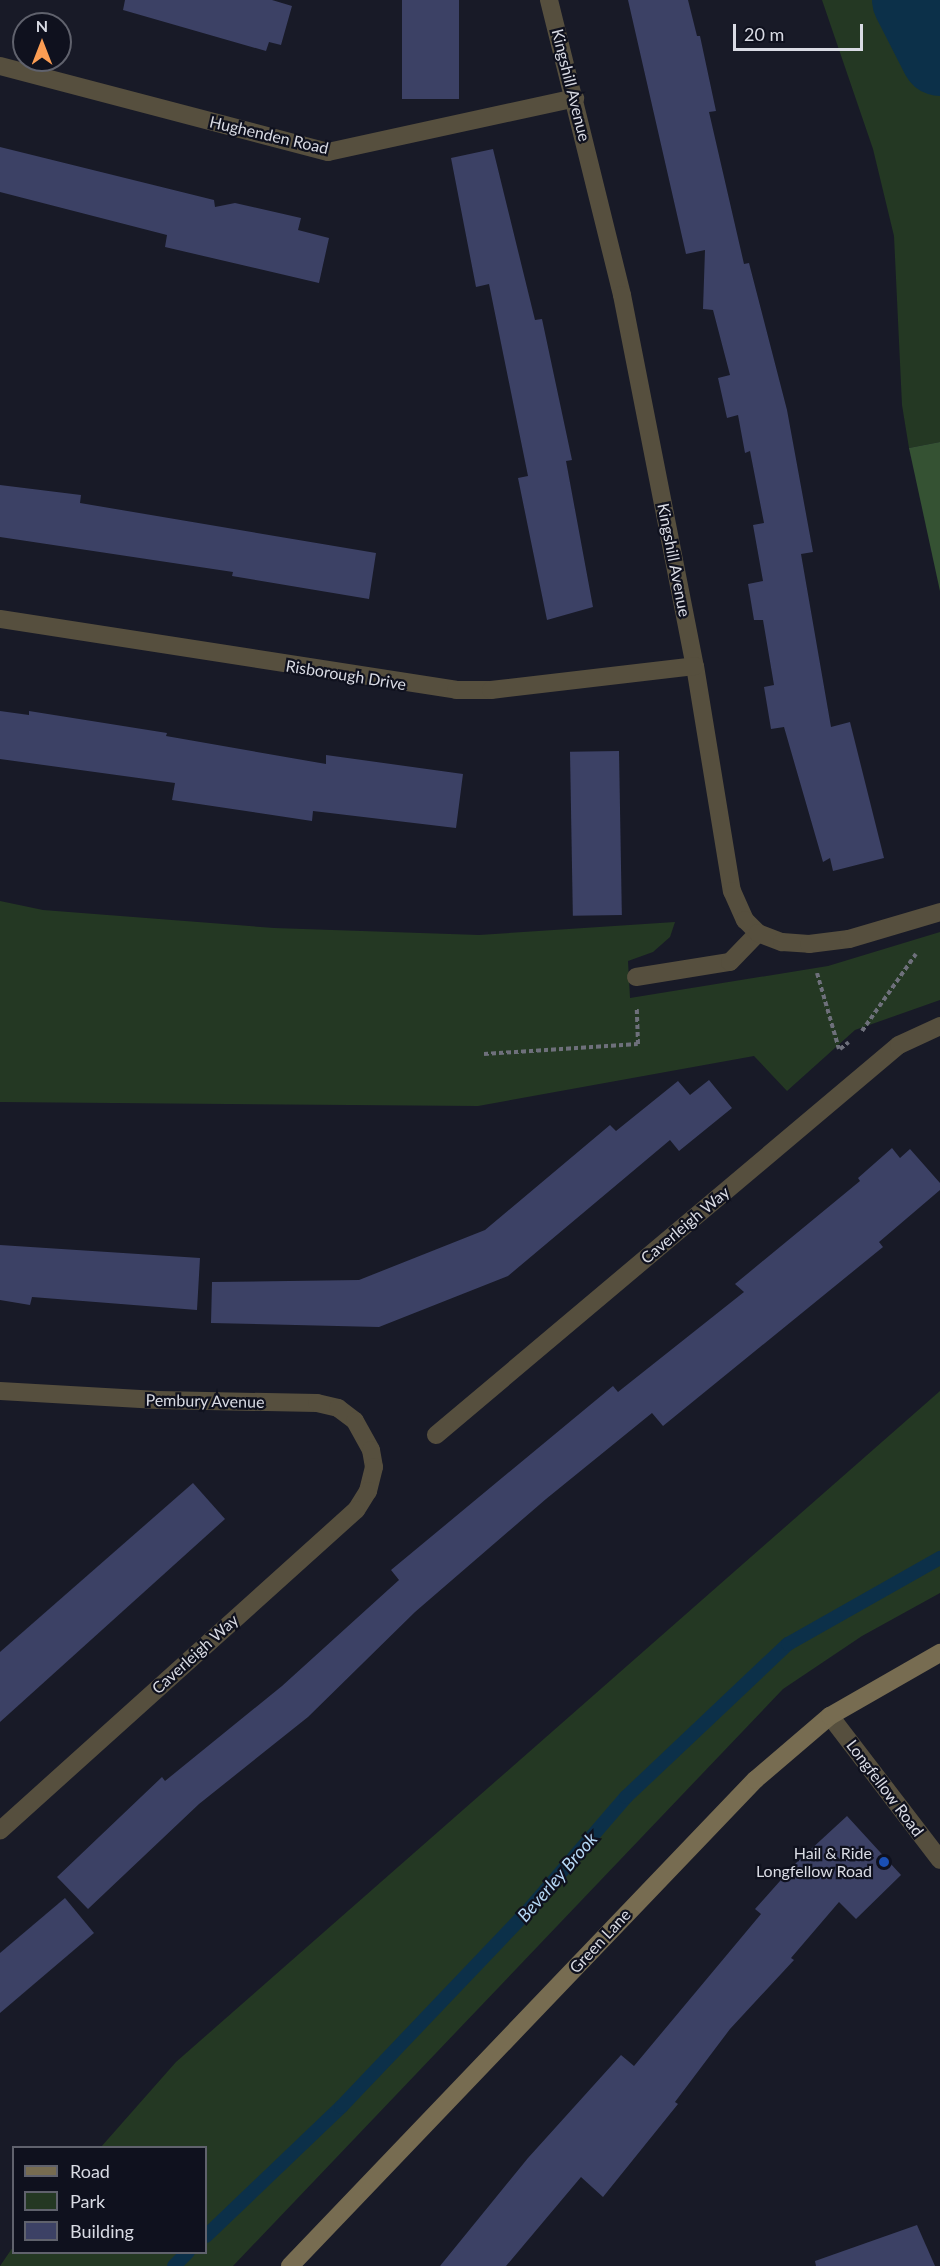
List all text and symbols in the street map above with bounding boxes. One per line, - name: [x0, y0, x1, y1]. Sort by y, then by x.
- north arrow: [12, 12, 72, 72]
- scale bar: [736, 12, 866, 50]
- text: N: [36, 16, 48, 35]
- text: 20 m: [744, 23, 784, 45]
- street label: Kingshill Avenue: [548, 26, 594, 144]
- street label: Hughenden Road: [208, 112, 330, 158]
- street label: Kingshill Avenue: [654, 501, 694, 619]
- street label: Risborough Drive: [284, 656, 408, 694]
- street label: Caverleigh Way: [637, 1182, 733, 1268]
- street label: Pembury Avenue: [145, 1390, 265, 1412]
- street label: Caverleigh Way: [148, 1610, 242, 1698]
- street label: Longfellow Road: [842, 1736, 928, 1840]
- water label: Beverley Brook: [512, 1828, 602, 1926]
- place label: Hail & Ride Longfellow Road: [756, 1843, 872, 1881]
- marker: Hail & Ride Longfellow Road: [877, 1855, 891, 1869]
- street label: Green Lane: [566, 1905, 634, 1977]
- legend: [12, 2146, 207, 2254]
- text: Road: [70, 2160, 110, 2182]
- text: Park: [70, 2190, 105, 2212]
- text: Building: [70, 2220, 134, 2242]

